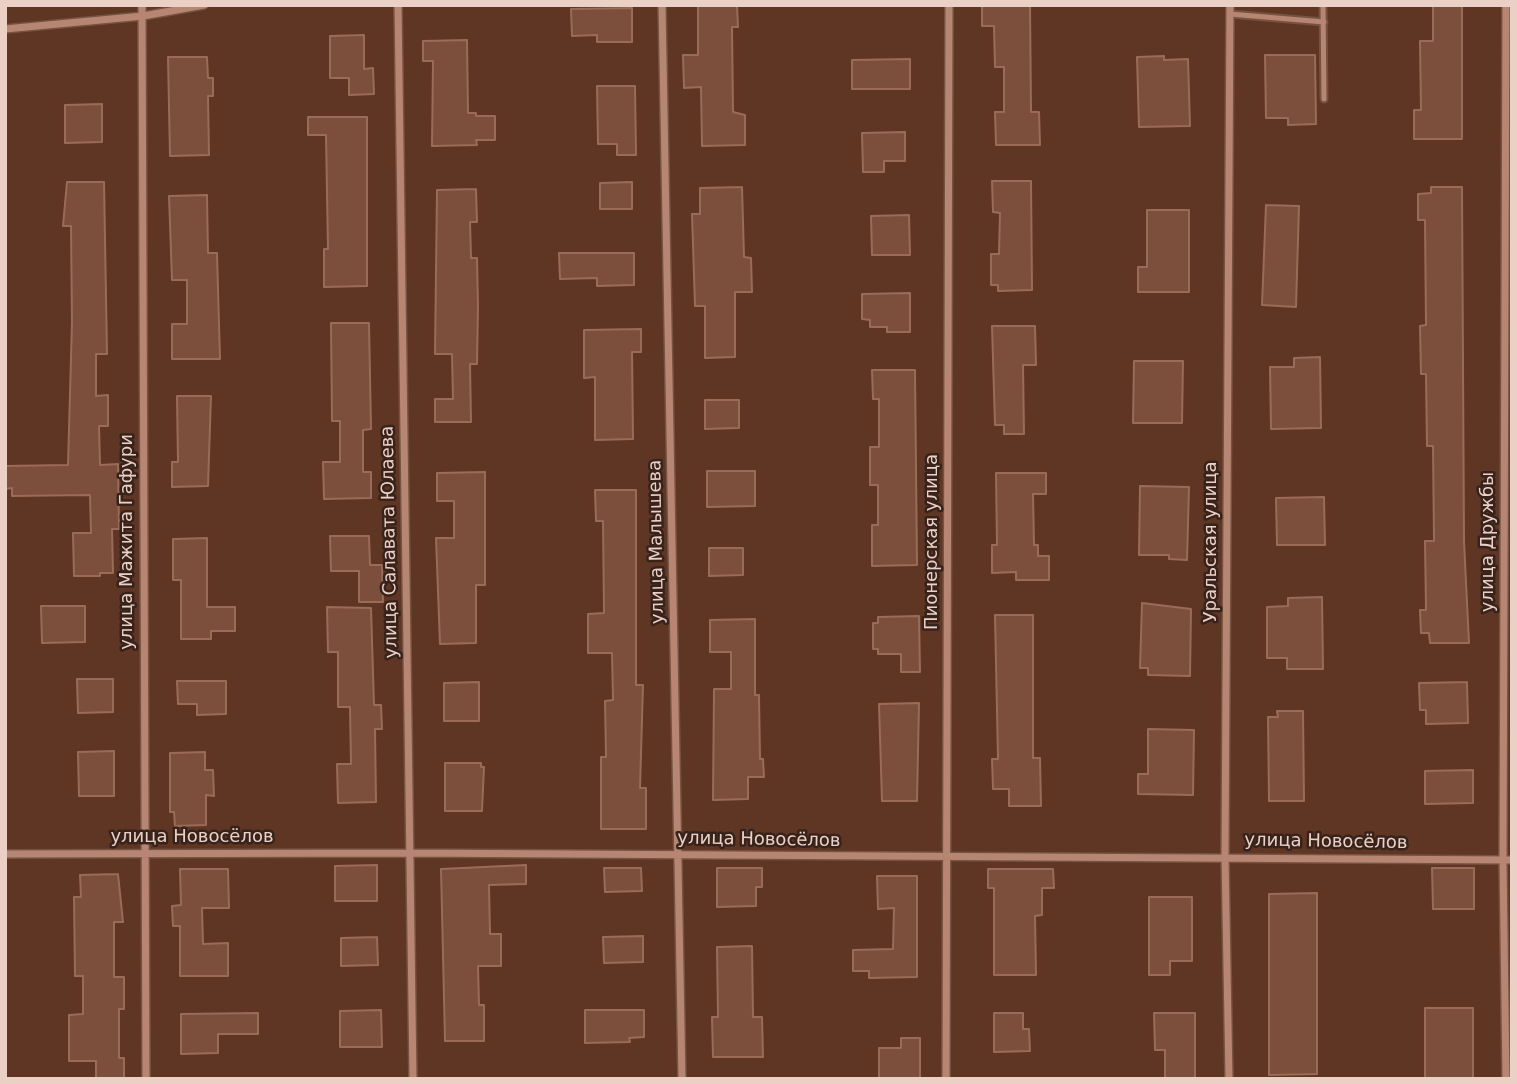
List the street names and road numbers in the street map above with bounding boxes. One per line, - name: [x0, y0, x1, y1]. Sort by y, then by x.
- street label: улица Салавата Юлаева: [377, 426, 403, 658]
- street label: улица Мажита Гафури: [116, 434, 138, 650]
- street label: Пионерская улица: [921, 454, 943, 630]
- street label: улица Малышева: [645, 460, 669, 624]
- street label: Уральская улица: [1200, 461, 1222, 623]
- street label: улица Дружбы: [1477, 472, 1499, 612]
- street label: улица Новосёлов: [110, 826, 274, 848]
- street label: улица Новосёлов: [677, 828, 841, 852]
- street label: улица Новосёлов: [1244, 830, 1408, 854]

